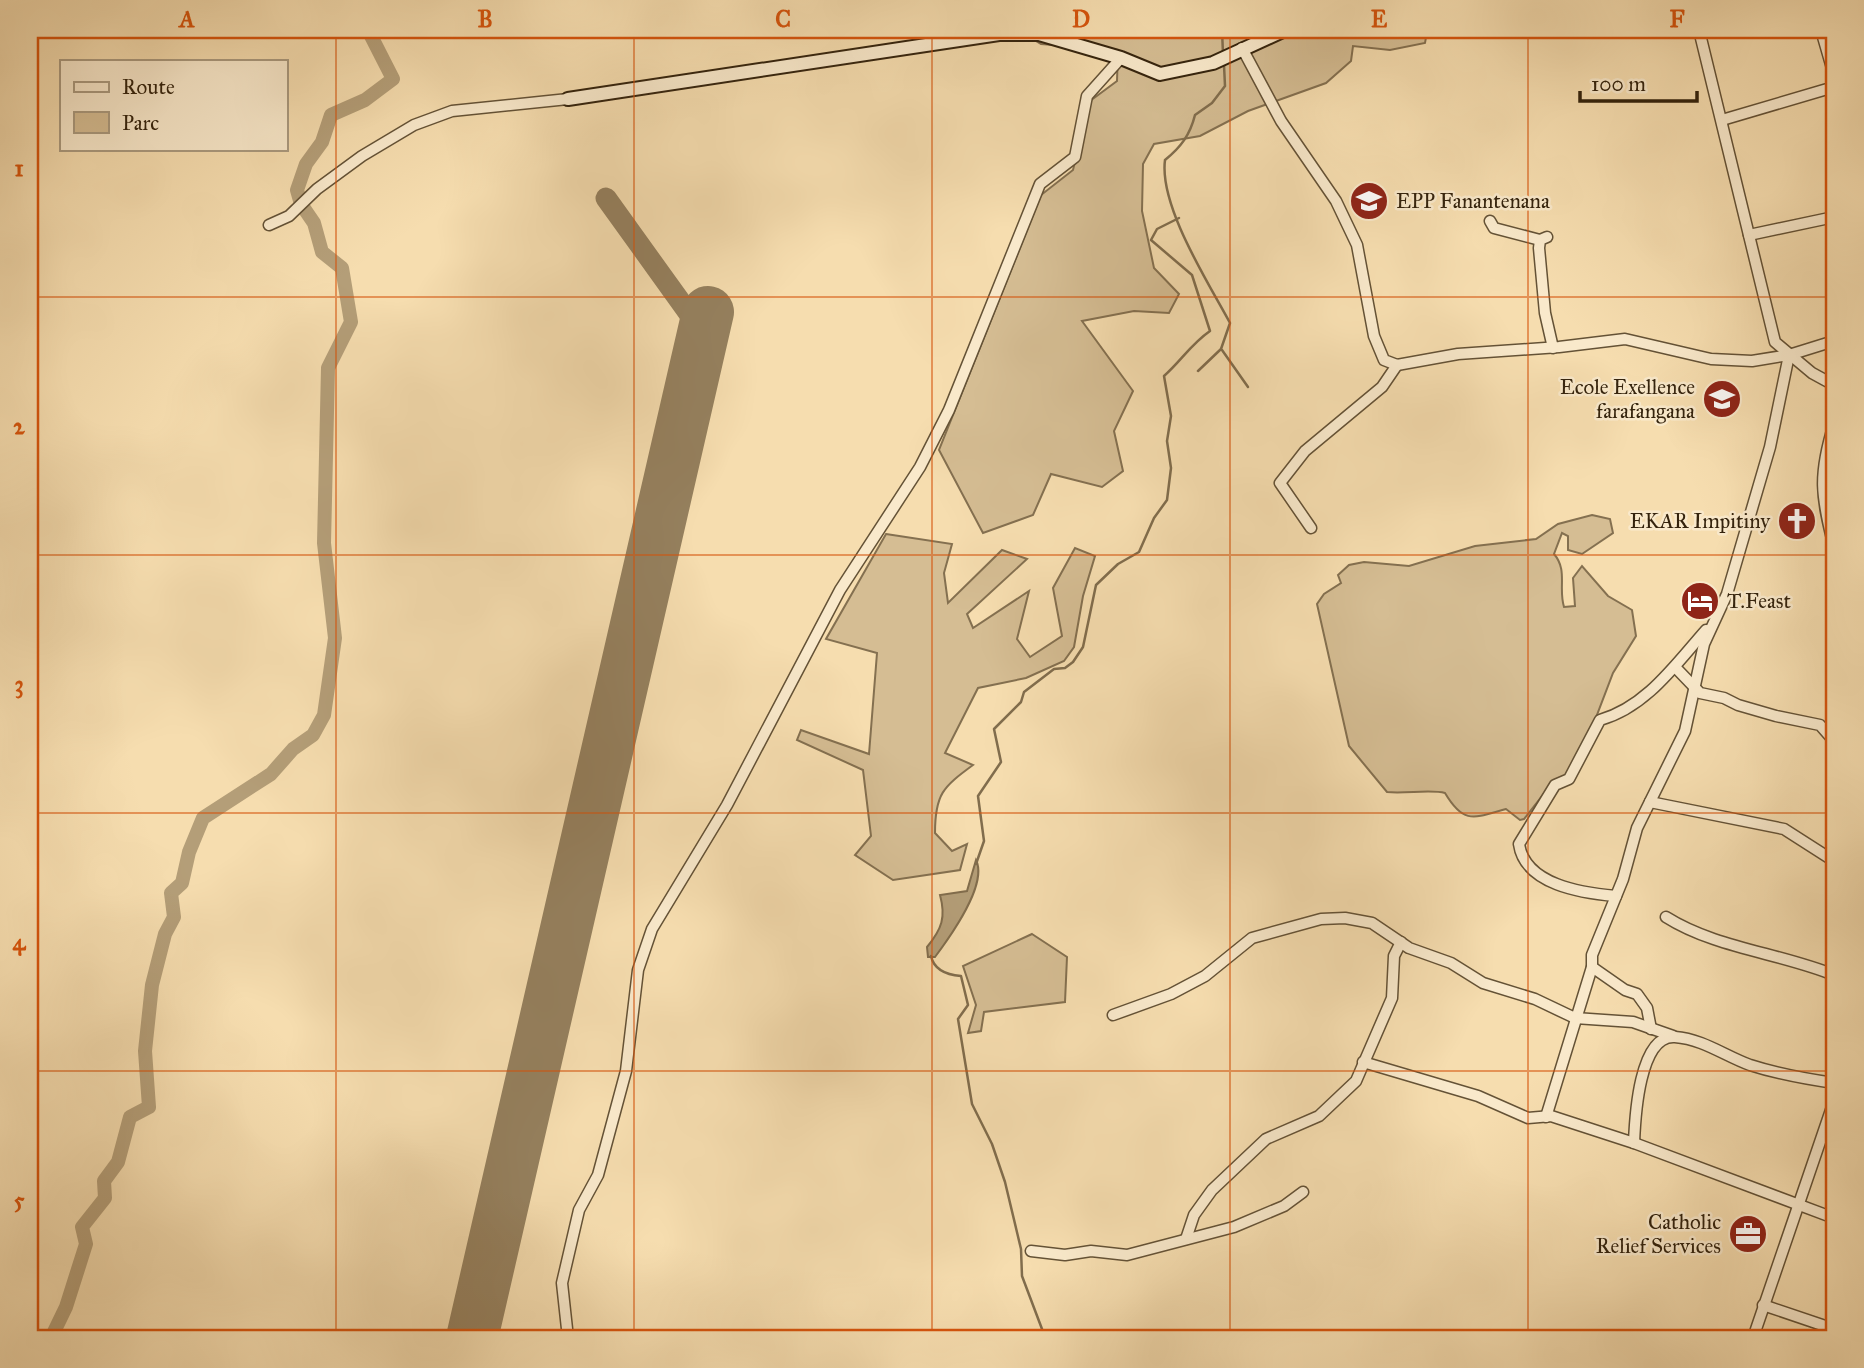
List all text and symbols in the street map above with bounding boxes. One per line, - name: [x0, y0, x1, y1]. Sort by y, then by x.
- text: A: [177, 5, 195, 33]
- text: B: [477, 5, 493, 33]
- text: C: [775, 5, 791, 33]
- text: D: [1072, 5, 1090, 33]
- text: E: [1371, 5, 1388, 33]
- text: F: [1669, 5, 1685, 33]
- legend: [60, 60, 287, 150]
- scale bar: [1580, 60, 1698, 104]
- text: 100 m: [1591, 71, 1646, 97]
- text: Route: [122, 74, 175, 100]
- text: Parc: [122, 110, 159, 136]
- text: 1: [14, 154, 24, 182]
- school or university icon: EPP Fanantenana: [1348, 180, 1390, 222]
- place label: EPP Fanantenana: [1396, 188, 1550, 214]
- place label: Ecole Exellence farafangana: [1560, 374, 1695, 424]
- school or university icon: Ecole Exellence farafangana: [1701, 378, 1743, 420]
- text: 2: [13, 412, 25, 440]
- church icon: EKAR Impitiny: [1776, 500, 1818, 542]
- place label: EKAR Impitiny: [1630, 508, 1771, 534]
- hotel icon: T.Feast: [1679, 580, 1721, 622]
- place label: T.Feast: [1727, 588, 1792, 614]
- text: 3: [14, 670, 24, 699]
- text: 4: [13, 928, 27, 956]
- text: 5: [14, 1186, 25, 1214]
- place label: Catholic Relief Services: [1596, 1209, 1721, 1259]
- office icon: Catholic Relief Services: [1727, 1213, 1769, 1255]

